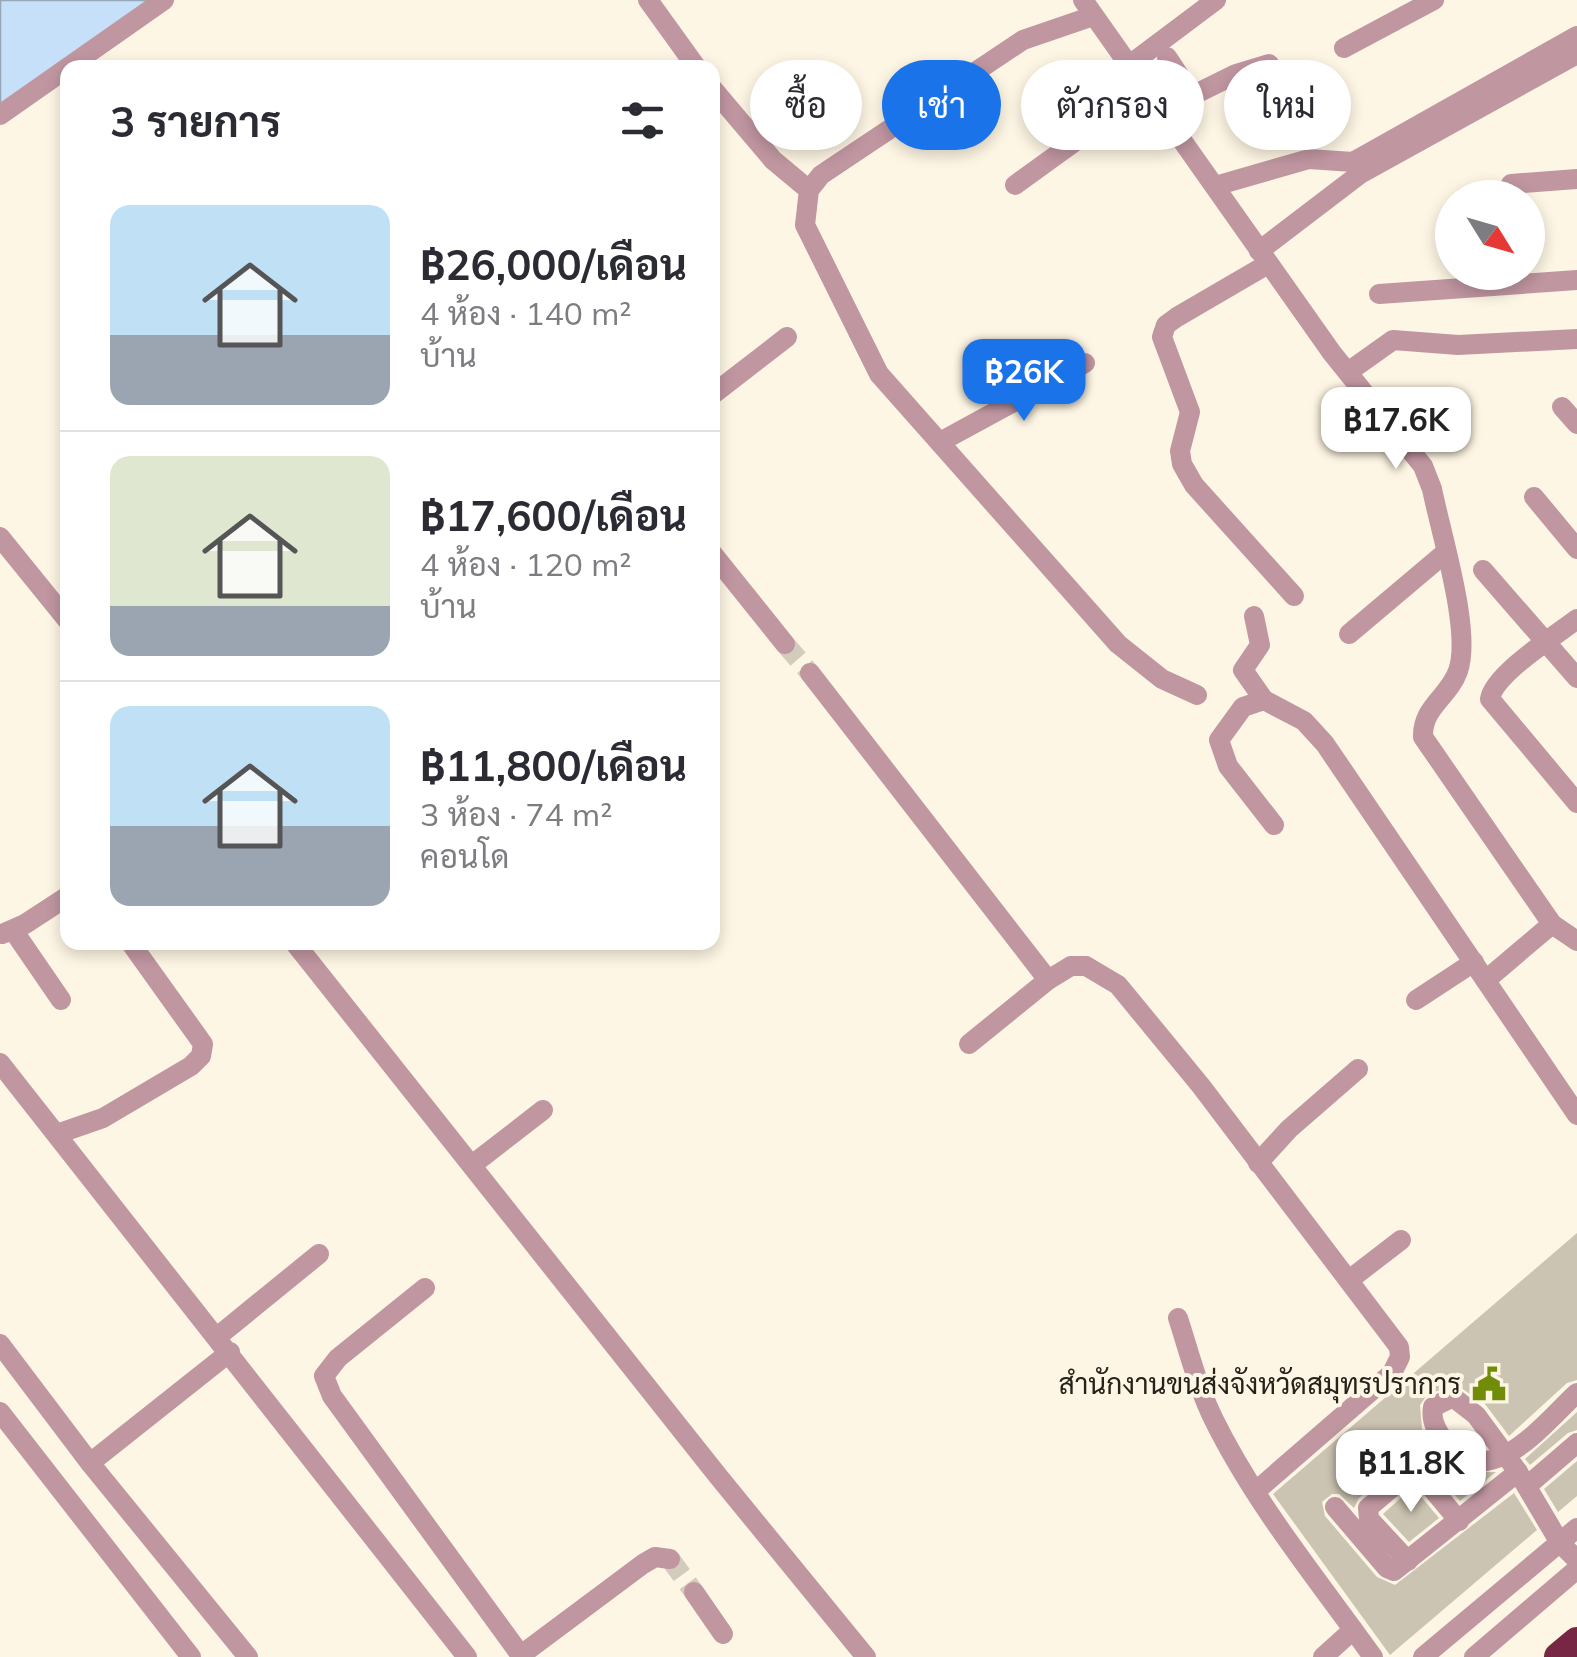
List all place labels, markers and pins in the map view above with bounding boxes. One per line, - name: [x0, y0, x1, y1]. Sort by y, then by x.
- pin: ฿26K: [965, 339, 1083, 424]
- pin: ฿17.6K: [1315, 387, 1477, 472]
- public building icon: สำนักงานขนส่งจังหวัดสมุทรปราการ: [1470, 1365, 1508, 1403]
- place label: สำนักงานขนส่งจังหวัดสมุทรปราการ: [1059, 1366, 1461, 1404]
- pin: ฿11.8K: [1330, 1430, 1492, 1515]

